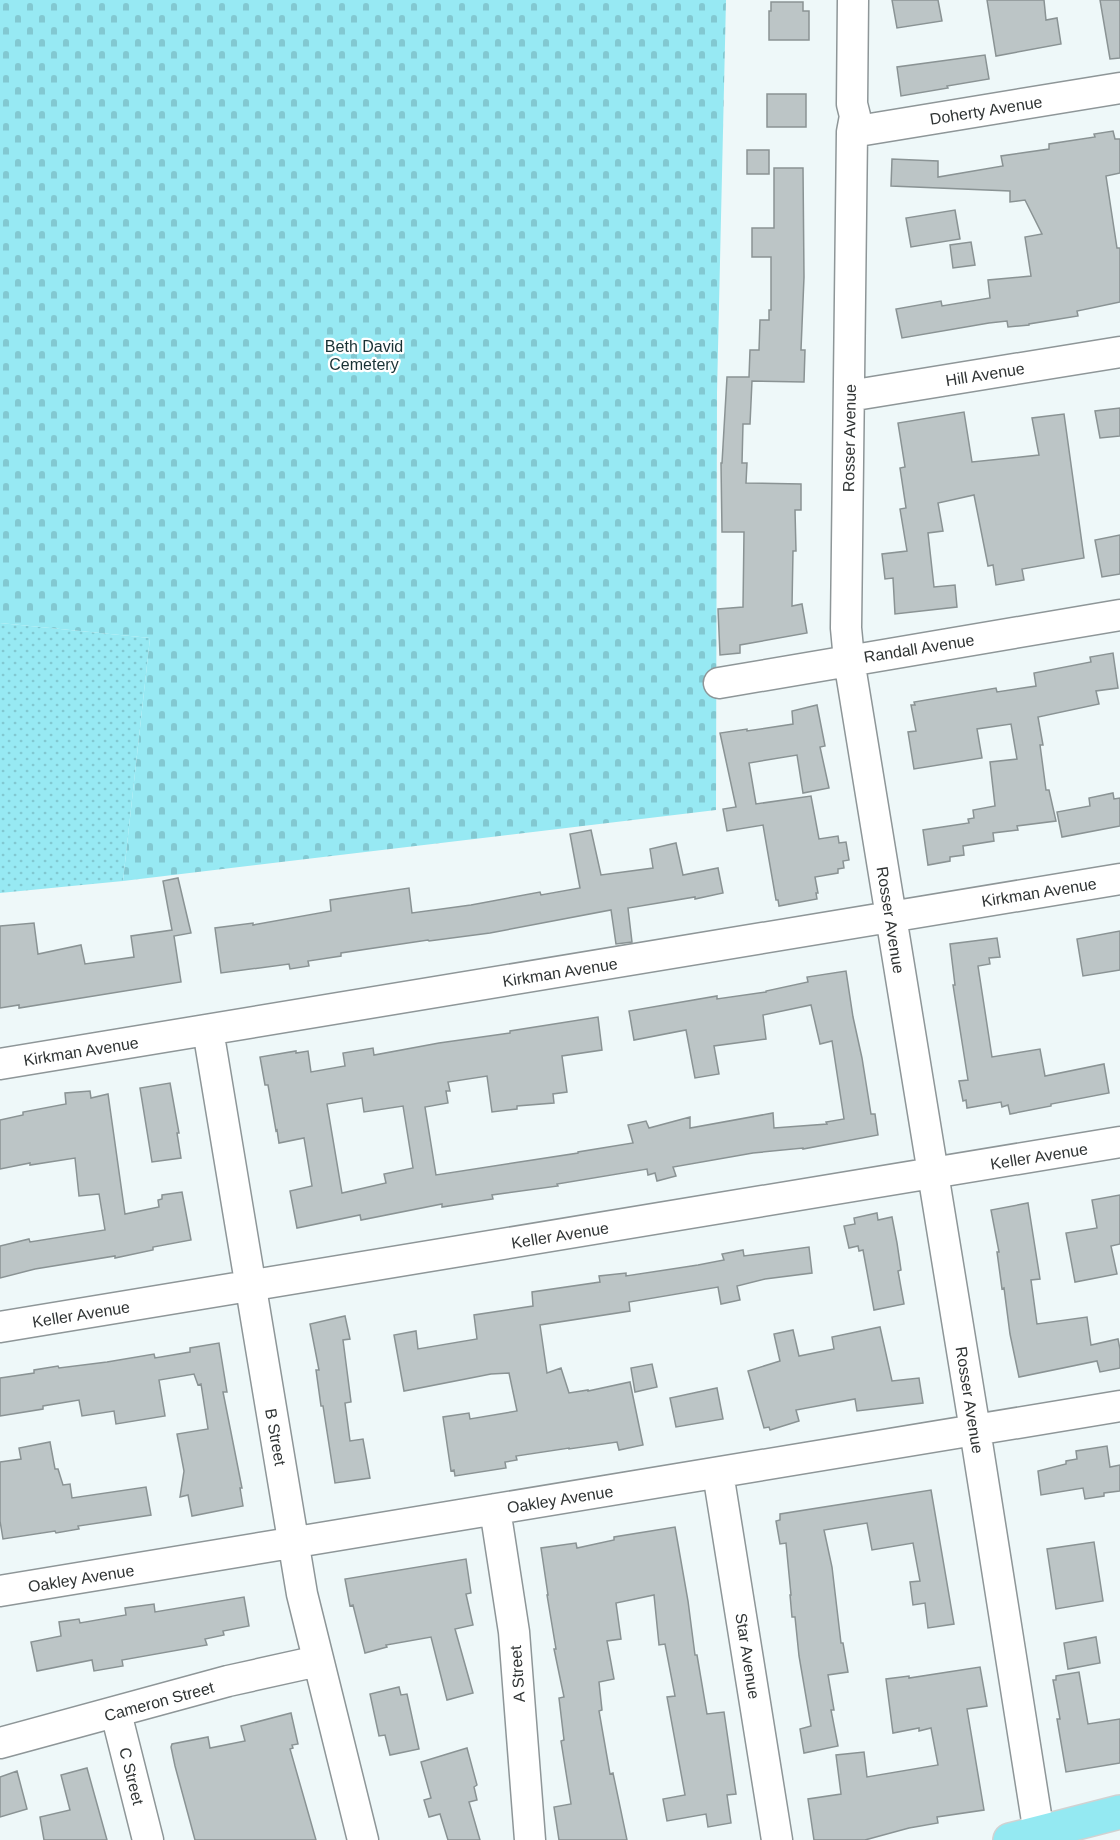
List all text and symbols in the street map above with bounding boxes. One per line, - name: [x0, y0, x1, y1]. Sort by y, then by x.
- street label: Doherty Avenue: [929, 93, 1044, 128]
- park label: Beth David Cemetery: [325, 338, 403, 373]
- street label: Hill Avenue: [944, 360, 1026, 389]
- street label: Rosser Avenue: [840, 384, 859, 492]
- street label: Randall Avenue: [863, 631, 976, 666]
- street label: Rosser Avenue: [874, 865, 907, 975]
- street label: Kirkman Avenue: [980, 875, 1098, 910]
- street label: Kirkman Avenue: [501, 955, 619, 990]
- street label: Kirkman Avenue: [22, 1034, 140, 1069]
- street label: Keller Avenue: [989, 1140, 1089, 1173]
- street label: Keller Avenue: [510, 1219, 610, 1252]
- street label: Keller Avenue: [31, 1298, 131, 1331]
- street label: Rosser Avenue: [953, 1345, 986, 1455]
- street label: B Street: [262, 1407, 289, 1468]
- street label: Oakley Avenue: [506, 1483, 615, 1516]
- street label: Oakley Avenue: [27, 1562, 136, 1595]
- street label: Star Avenue: [732, 1612, 763, 1700]
- street label: A Street: [507, 1644, 528, 1703]
- street label: Cameron Street: [102, 1679, 216, 1724]
- street label: C Street: [116, 1746, 147, 1807]

